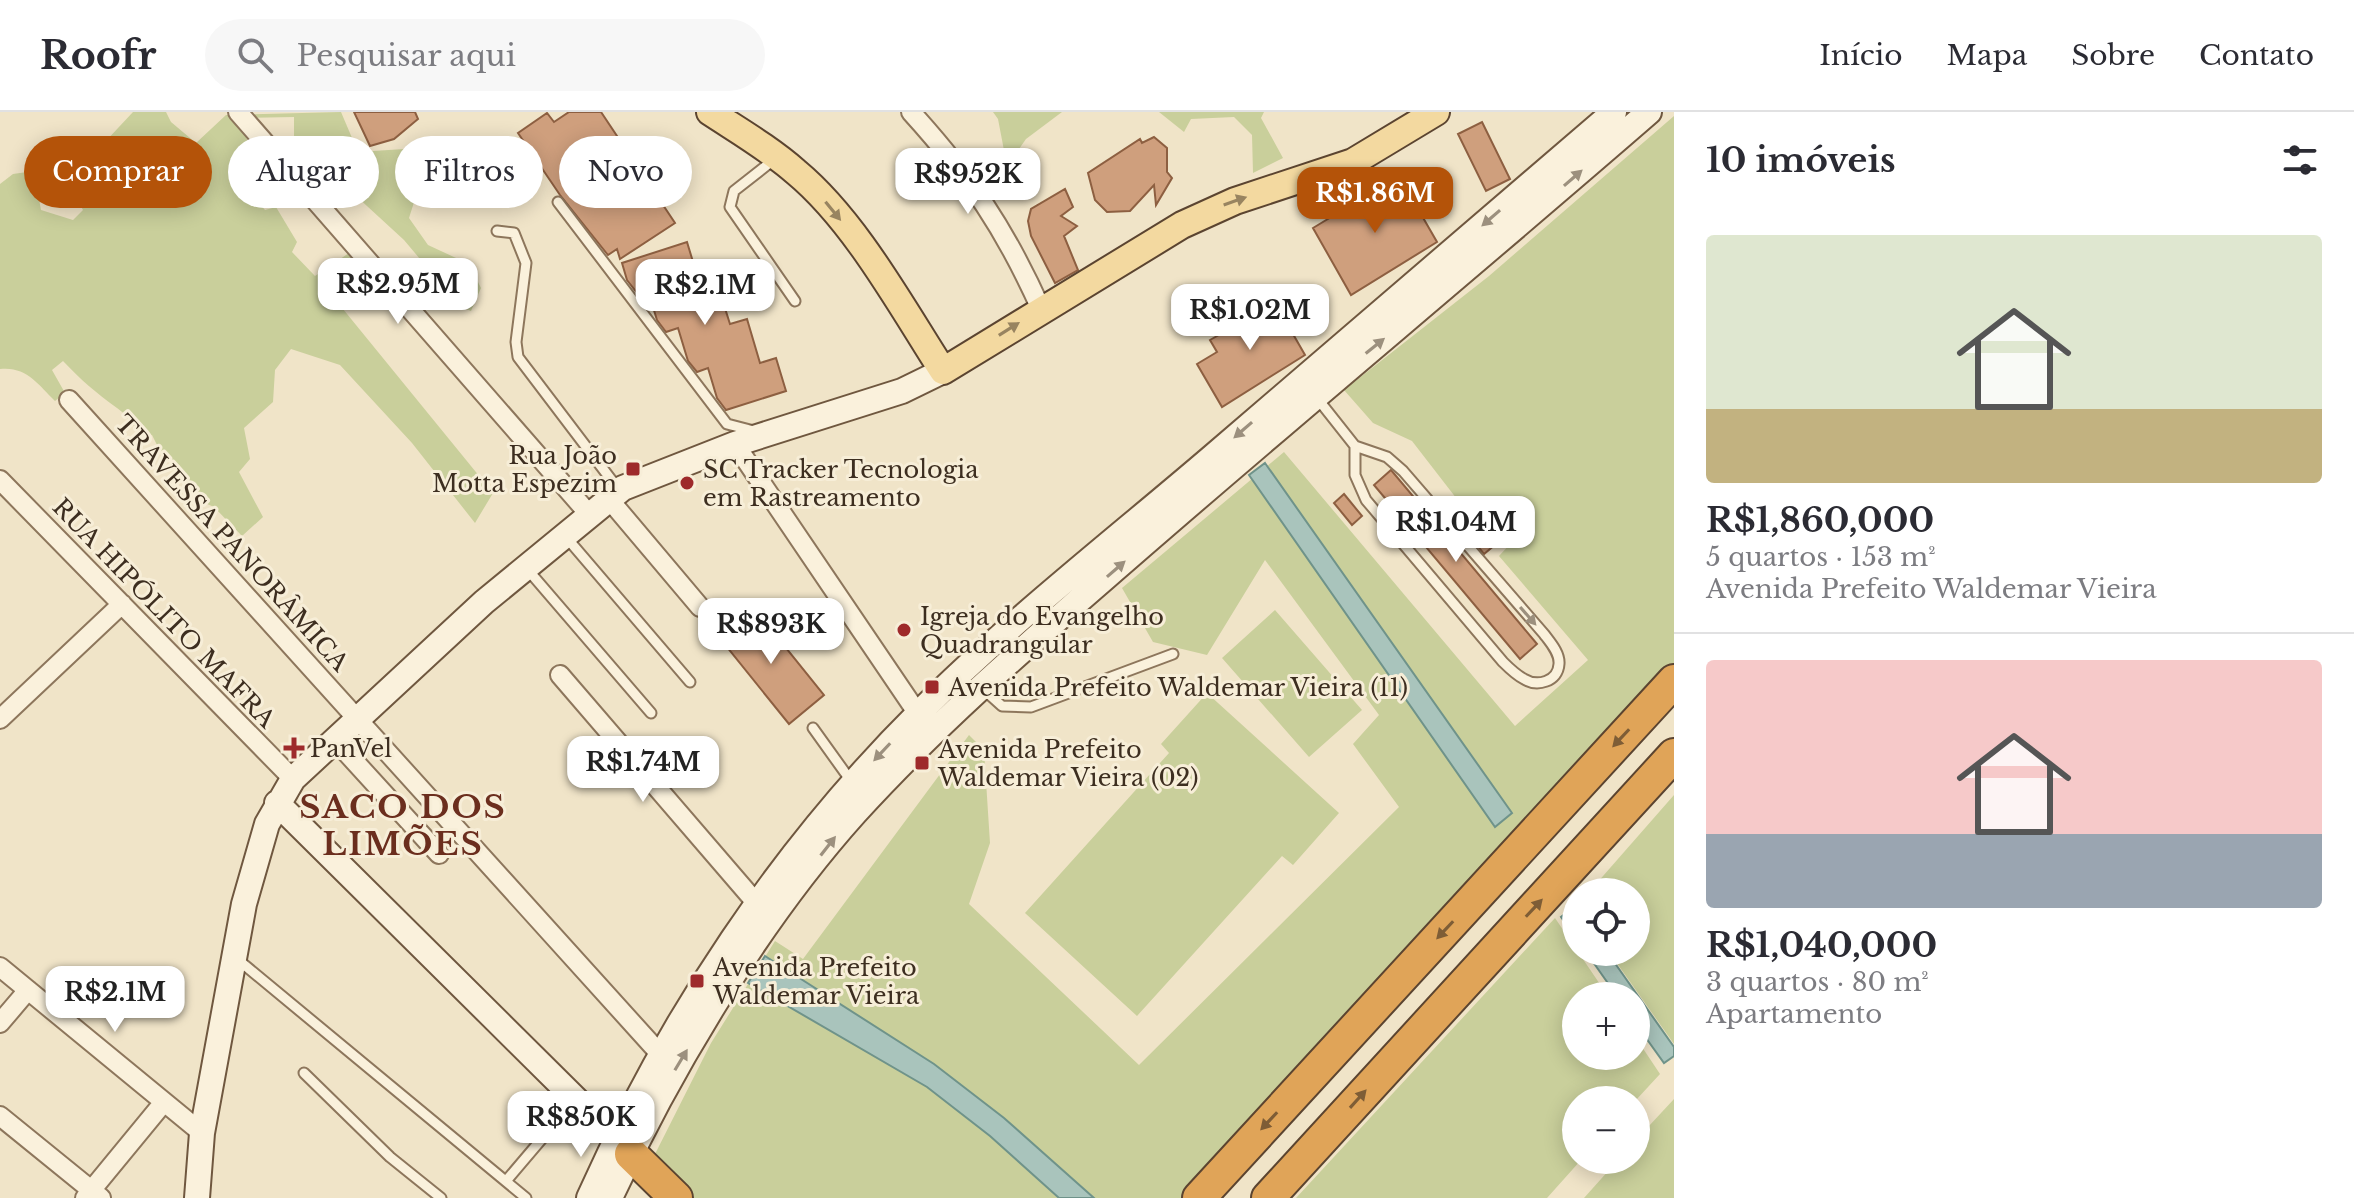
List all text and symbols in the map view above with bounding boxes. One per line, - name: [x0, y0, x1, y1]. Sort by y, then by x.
- search box: [205, 19, 765, 91]
- text: Roofr: [40, 32, 157, 79]
- icon: search: [233, 33, 277, 77]
- text: Pesquisar aqui: [297, 37, 516, 74]
- text: Início: [1819, 38, 1903, 73]
- text: Mapa: [1947, 38, 2027, 73]
- text: Sobre: [2071, 38, 2155, 73]
- text: Contato: [2199, 38, 2314, 73]
- chip: Comprar: [24, 136, 212, 208]
- chip: Alugar: [228, 136, 379, 208]
- chip: Filtros: [395, 136, 543, 208]
- chip: Novo: [559, 136, 692, 208]
- icon: filters: [2278, 138, 2322, 182]
- text: 10 imóveis: [1706, 139, 1896, 181]
- pin: R$952K: [903, 148, 1033, 216]
- text: R$952K: [913, 158, 1023, 190]
- pin: R$1.86M: [1301, 167, 1449, 235]
- one-way arrow: [1563, 170, 1583, 187]
- text: R$1.86M: [1315, 177, 1435, 209]
- one-way arrow: [1223, 195, 1247, 207]
- one-way arrow: [824, 201, 841, 221]
- one-way arrow: [1481, 208, 1500, 226]
- pin: R$2.95M: [324, 258, 472, 326]
- pin: R$2.1M: [640, 259, 770, 327]
- text: R$2.95M: [336, 268, 460, 300]
- text: R$2.1M: [654, 269, 756, 301]
- pin: R$1.02M: [1176, 284, 1324, 352]
- icon: home: [1942, 287, 2086, 431]
- text: R$1.02M: [1189, 294, 1311, 326]
- one-way arrow: [998, 323, 1020, 337]
- one-way arrow: [1365, 338, 1385, 355]
- street label: TRAVESSA PANORÂMICA: [109, 408, 356, 677]
- one-way arrow: [1234, 421, 1254, 438]
- place label: Rua João Motta Espezim: [432, 441, 617, 498]
- place label: SC Tracker Tecnologia em Rastreamento: [703, 455, 979, 512]
- marker: Rua João Motta Espezim: [624, 460, 642, 478]
- marker: SC Tracker Tecnologia em Rastreamento: [678, 474, 696, 492]
- street label: RUA HIPÓLITO MAFRA: [47, 492, 282, 734]
- pin: R$1.04M: [1382, 496, 1530, 564]
- text: R$1,860,000: [1706, 499, 1934, 541]
- text: R$1.04M: [1395, 506, 1517, 538]
- text: 5 quartos · 153 m²: [1706, 541, 1936, 573]
- one-way arrow: [1105, 561, 1125, 578]
- text: Avenida Prefeito Waldemar Vieira: [1706, 573, 2157, 605]
- pin: R$893K: [706, 598, 836, 666]
- place label: Igreja do Evangelho Quadrangular: [920, 602, 1164, 659]
- one-way arrow: [1518, 606, 1536, 625]
- text: R$893K: [716, 608, 826, 640]
- marker: Igreja do Evangelho Quadrangular: [895, 621, 913, 639]
- place label: Avenida Prefeito Waldemar Vieira (11): [947, 673, 1408, 702]
- marker: Avenida Prefeito Waldemar Vieira (11): [923, 678, 941, 696]
- icon: home: [1942, 712, 2086, 856]
- one-way arrow: [1613, 729, 1631, 748]
- place label: PanVel: [310, 734, 392, 763]
- place label: Avenida Prefeito Waldemar Vieira (02): [937, 735, 1198, 792]
- pin: R$1.74M: [569, 736, 717, 804]
- marker: PanVel: [285, 739, 303, 757]
- one-way arrow: [873, 742, 891, 761]
- text: R$1.74M: [585, 746, 701, 778]
- marker: Avenida Prefeito Waldemar Vieira (02): [913, 754, 931, 772]
- district label: SACO DOS LIMÕES: [299, 787, 507, 864]
- one-way arrow: [820, 836, 836, 856]
- map controls: [1562, 878, 1650, 1174]
- button: locate: [1562, 878, 1650, 966]
- one-way arrow: [1525, 898, 1543, 917]
- one-way arrow: [1437, 920, 1455, 939]
- text: R$1,040,000: [1706, 924, 1937, 966]
- place label: Avenida Prefeito Waldemar Vieira: [712, 953, 920, 1010]
- pin: R$2.1M: [50, 966, 180, 1034]
- text: 3 quartos · 80 m²: [1706, 966, 1929, 998]
- marker: Avenida Prefeito Waldemar Vieira: [688, 972, 706, 990]
- text: R$2.1M: [64, 976, 166, 1008]
- button: +: [1562, 982, 1650, 1070]
- text: Apartamento: [1706, 998, 1882, 1030]
- one-way arrow: [674, 1049, 688, 1071]
- button: −: [1562, 1086, 1650, 1174]
- one-way arrow: [1349, 1090, 1367, 1109]
- pin: R$850K: [516, 1091, 646, 1159]
- text: R$850K: [526, 1101, 636, 1133]
- one-way arrow: [1261, 1112, 1279, 1131]

